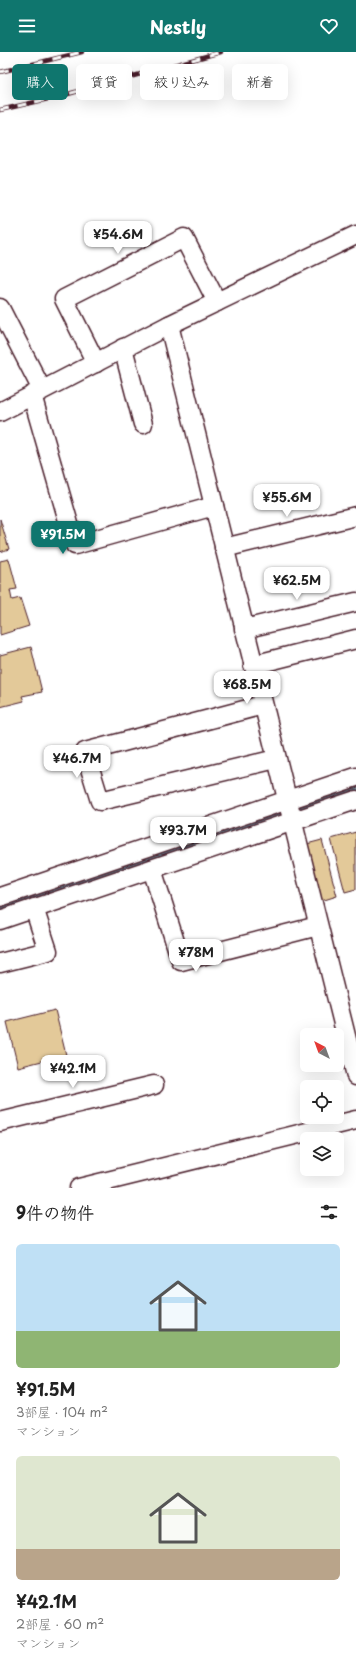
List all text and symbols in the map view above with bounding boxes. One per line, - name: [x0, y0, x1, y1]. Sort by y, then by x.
- text: Nestly: [150, 13, 206, 40]
- icon: menu: [16, 15, 38, 37]
- icon: heart: [318, 15, 340, 37]
- chip: 購入: [12, 64, 68, 100]
- chip: 賃貸: [76, 64, 132, 100]
- chip: 絞り込み: [140, 64, 224, 100]
- chip: 新着: [232, 64, 288, 100]
- pin: ¥54.6M: [85, 221, 151, 255]
- text: ¥54.6M: [93, 224, 143, 243]
- pin: ¥55.6M: [254, 484, 320, 518]
- text: ¥55.6M: [262, 487, 312, 506]
- pin: ¥91.5M: [30, 521, 96, 555]
- text: ¥91.5M: [40, 524, 86, 543]
- pin: ¥62.5M: [264, 567, 330, 601]
- text: ¥62.5M: [273, 570, 321, 589]
- pin: ¥68.5M: [214, 671, 280, 705]
- text: ¥68.5M: [223, 674, 271, 693]
- pin: ¥46.7M: [44, 745, 110, 779]
- text: ¥46.7M: [53, 748, 101, 767]
- pin: ¥93.7M: [150, 817, 216, 851]
- text: ¥93.7M: [159, 820, 207, 839]
- pin: ¥78M: [172, 939, 220, 973]
- text: ¥78M: [178, 942, 214, 961]
- north arrow: [300, 1028, 344, 1072]
- map controls: [300, 1028, 344, 1176]
- pin: ¥42.1M: [40, 1055, 106, 1089]
- text: ¥42.1M: [50, 1058, 96, 1077]
- button: locate: [300, 1080, 344, 1124]
- button: layers: [300, 1132, 344, 1176]
- text: 9件の物件: [16, 1199, 94, 1225]
- icon: filters: [318, 1201, 340, 1223]
- icon: home: [142, 1270, 214, 1342]
- text: ¥91.5M: [16, 1376, 76, 1402]
- text: 3部屋 · 104 m²: [16, 1402, 108, 1421]
- text: マンション: [16, 1421, 80, 1440]
- icon: home: [142, 1482, 214, 1554]
- text: ¥42.1M: [16, 1588, 77, 1614]
- text: 2部屋 · 60 m²: [16, 1614, 104, 1633]
- text: マンション: [16, 1633, 80, 1652]

